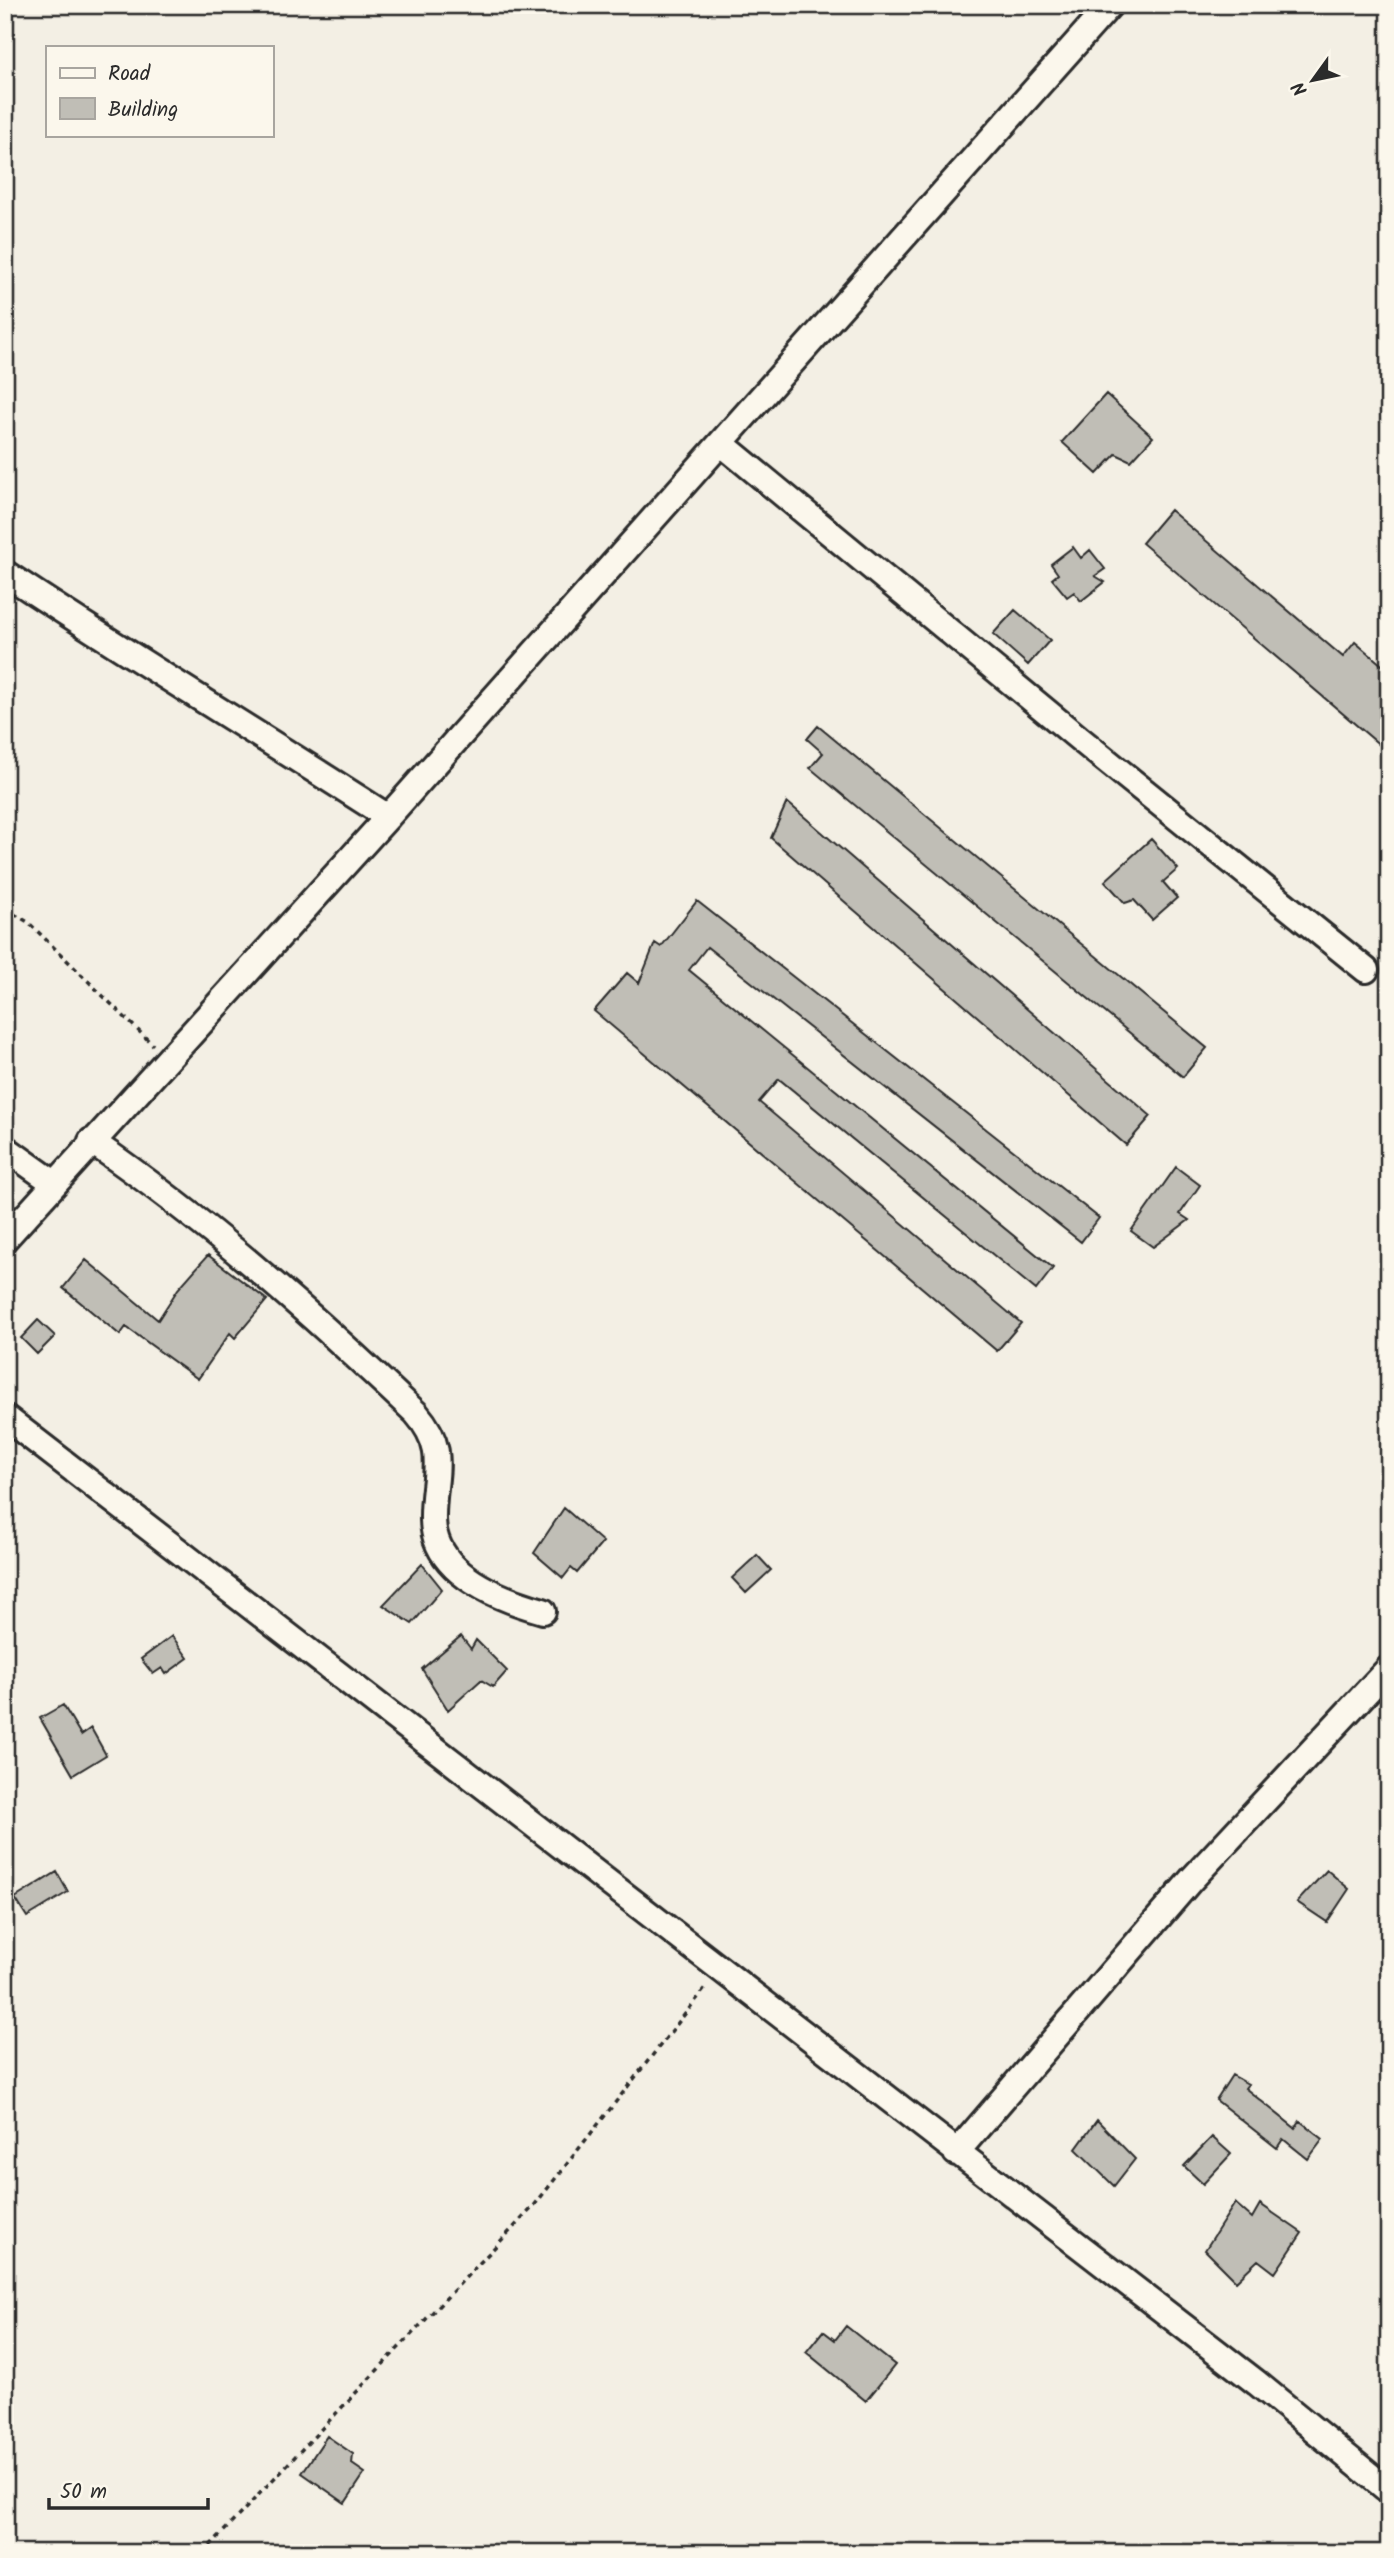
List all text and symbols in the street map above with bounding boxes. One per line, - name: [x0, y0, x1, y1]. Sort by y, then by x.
- legend: [46, 46, 273, 136]
- north arrow: [1278, 46, 1348, 116]
- text: Road: [108, 58, 151, 91]
- text: N: [1285, 75, 1316, 101]
- text: Building: [108, 94, 178, 127]
- scale bar: [49, 2467, 208, 2511]
- text: 50 m: [60, 2476, 107, 2509]

